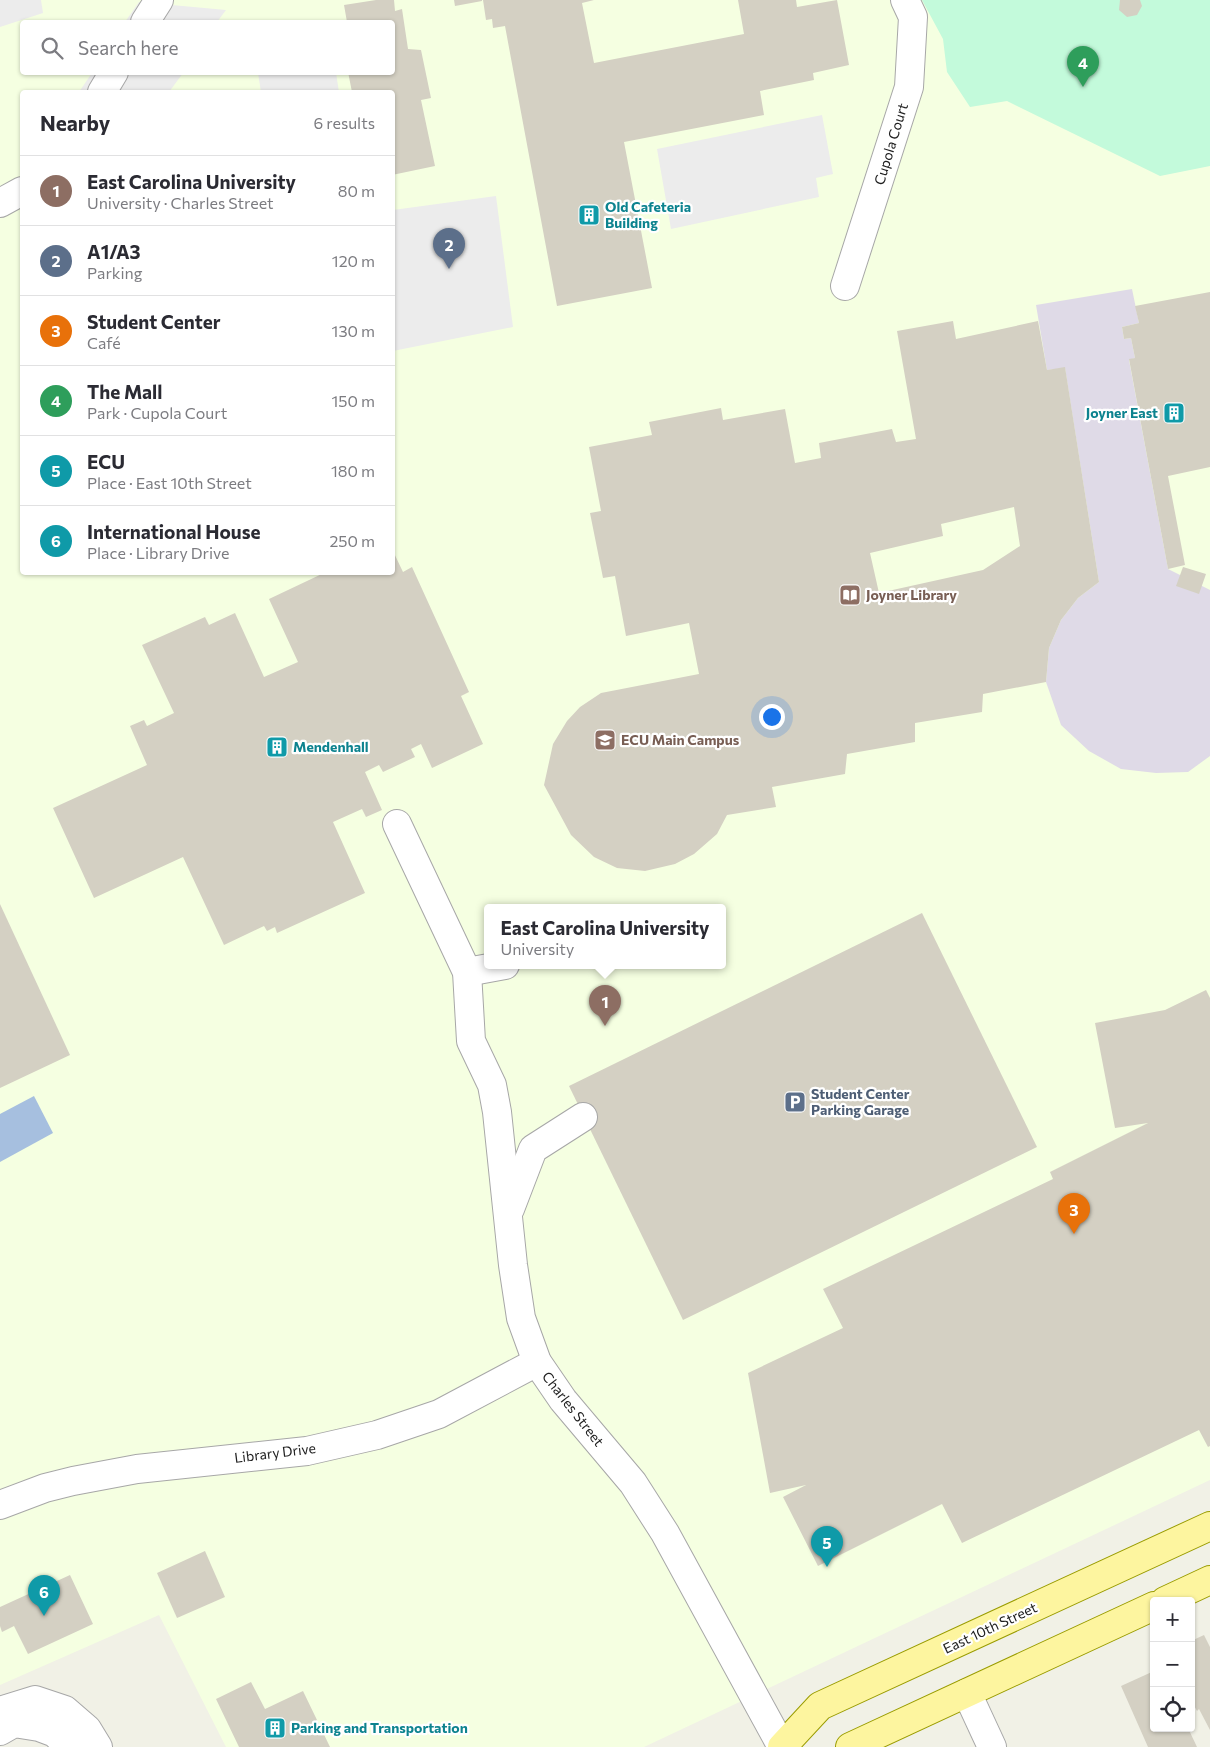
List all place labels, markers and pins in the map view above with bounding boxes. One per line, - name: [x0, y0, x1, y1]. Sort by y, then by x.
- pin: 4: [1067, 46, 1099, 87]
- place label: Old Cafeteria Building: [605, 198, 691, 231]
- building icon: Old Cafeteria Building: [577, 203, 601, 227]
- pin: 2: [433, 228, 465, 269]
- building icon: Joyner East: [1162, 401, 1186, 425]
- place label: Joyner East: [1086, 404, 1158, 421]
- library icon: Joyner Library: [838, 583, 862, 607]
- place label: Joyner Library: [866, 586, 957, 603]
- school or university icon: ECU Main Campus: [593, 728, 617, 752]
- place label: ECU Main Campus: [621, 731, 740, 748]
- building icon: Mendenhall: [265, 735, 289, 759]
- place label: Mendenhall: [293, 738, 369, 755]
- pin: 1: [589, 985, 621, 1026]
- place label: Student Center Parking Garage: [811, 1085, 910, 1118]
- parking icon: Student Center Parking Garage: [783, 1090, 807, 1114]
- pin: 3: [1058, 1193, 1090, 1234]
- pin: 5: [811, 1526, 843, 1567]
- pin: 6: [28, 1575, 60, 1616]
- building icon: Parking and Transportation: [263, 1716, 287, 1740]
- place label: Parking and Transportation: [291, 1719, 468, 1736]

